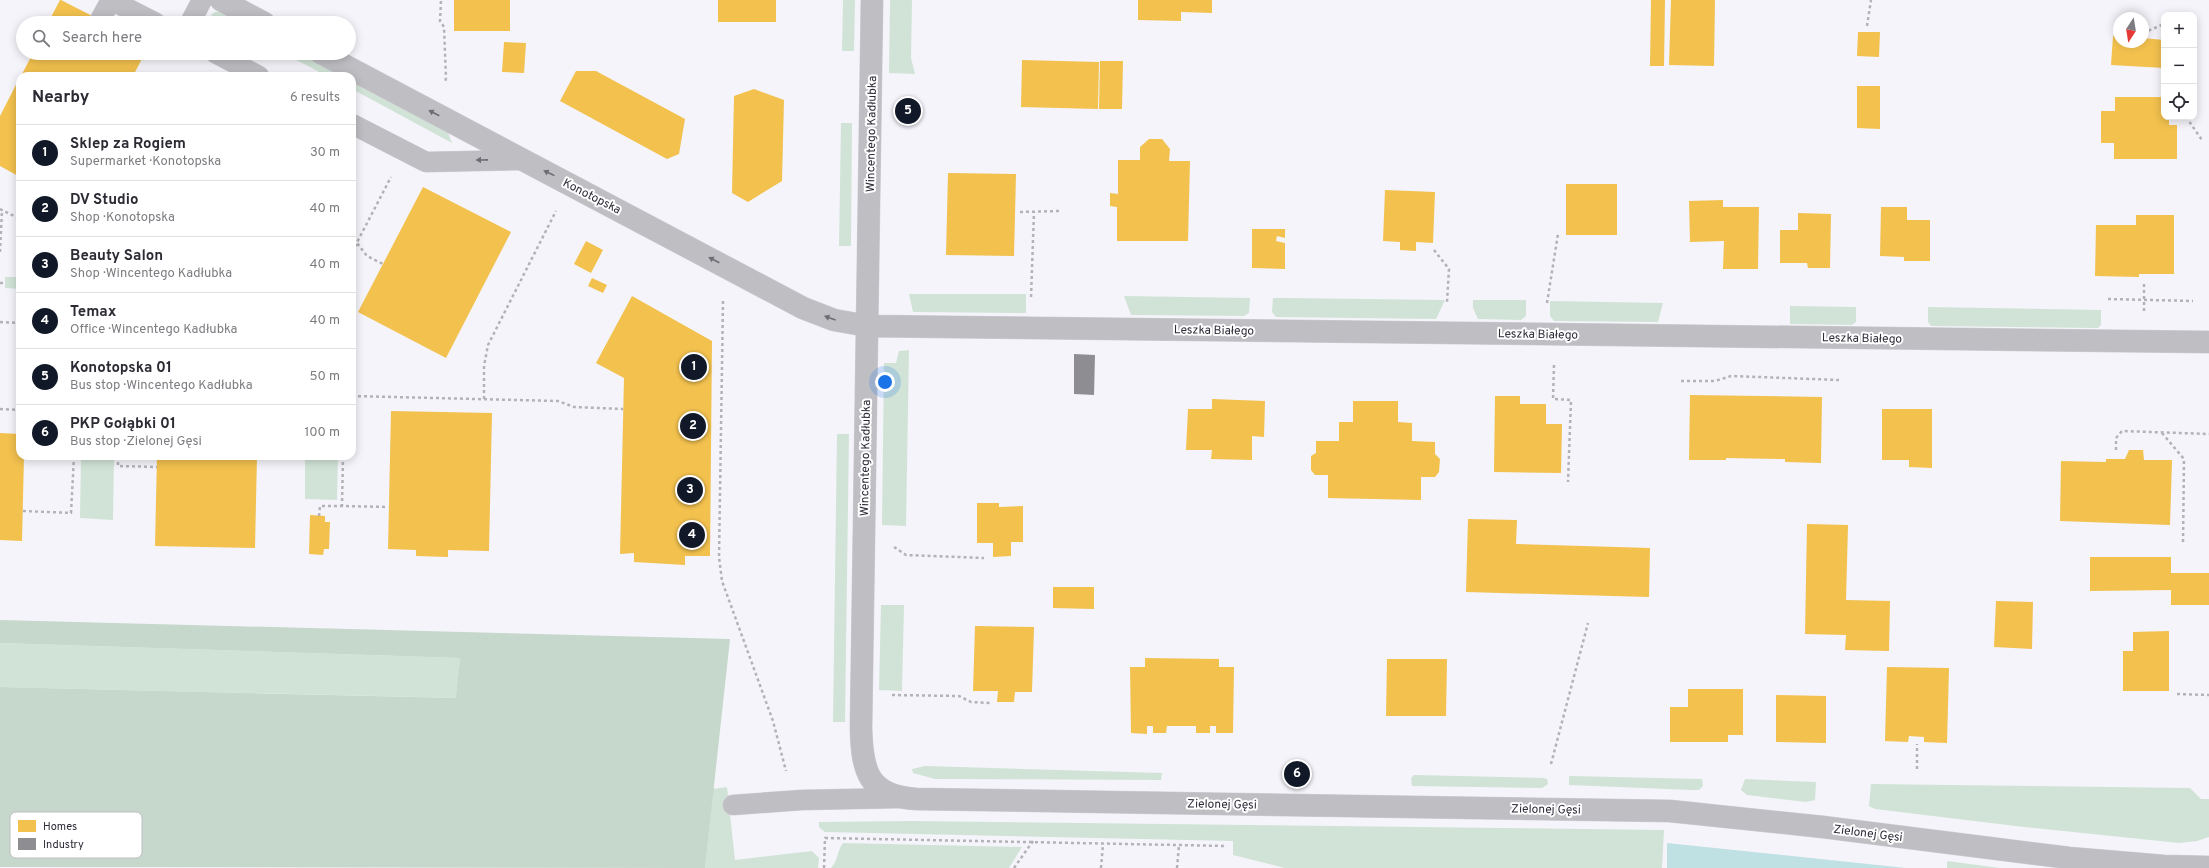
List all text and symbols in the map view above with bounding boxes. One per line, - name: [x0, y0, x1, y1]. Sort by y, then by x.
- north arrow: [2113, 12, 2149, 48]
- map controls: [2161, 12, 2197, 120]
- button: +: [2161, 12, 2197, 48]
- search box: [16, 16, 356, 60]
- icon: search: [30, 27, 52, 49]
- text: Search here: [62, 29, 142, 48]
- button: −: [2161, 48, 2197, 84]
- street label: Wincentego Kadłubka: [863, 76, 881, 192]
- button: locate: [2161, 84, 2197, 120]
- text: Nearby: [32, 87, 89, 109]
- text: 6 results: [290, 90, 340, 106]
- pin: 5: [895, 96, 921, 126]
- one-way arrow: [428, 110, 440, 116]
- text: Sklep za Rogiem: [70, 135, 186, 154]
- text: 1: [42, 145, 48, 161]
- text: 30 m: [310, 145, 340, 161]
- text: Supermarket · Konotopska: [70, 154, 221, 170]
- one-way arrow: [476, 157, 488, 164]
- one-way arrow: [543, 170, 555, 177]
- street label: Konotopska: [560, 175, 623, 218]
- text: DV Studio: [70, 191, 138, 210]
- text: 2: [41, 201, 49, 217]
- text: 40 m: [310, 201, 340, 217]
- text: Shop · Konotopska: [70, 210, 175, 226]
- text: Beauty Salon: [70, 247, 163, 266]
- text: 3: [41, 257, 49, 273]
- text: 40 m: [310, 257, 340, 273]
- one-way arrow: [708, 257, 719, 263]
- text: Shop · Wincentego Kadłubka: [70, 266, 232, 282]
- text: Temax: [70, 303, 116, 322]
- text: 4: [41, 313, 49, 329]
- text: 40 m: [310, 313, 340, 329]
- one-way arrow: [823, 315, 835, 321]
- text: Office · Wincentego Kadłubka: [70, 322, 237, 338]
- street label: Leszka Białego: [1174, 322, 1255, 340]
- street label: Leszka Białego: [1498, 326, 1579, 344]
- street label: Leszka Białego: [1822, 330, 1903, 348]
- pin: 1: [681, 352, 707, 382]
- text: Konotopska 01: [70, 359, 172, 378]
- text: 5: [41, 369, 49, 385]
- text: 50 m: [310, 369, 340, 385]
- your location: [875, 372, 895, 392]
- text: Bus stop · Wincentego Kadłubka: [70, 378, 252, 394]
- street label: Wincentego Kadłubka: [857, 400, 875, 516]
- pin: 2: [680, 411, 706, 441]
- text: PKP Gołąbki 01: [70, 415, 176, 434]
- text: 6: [41, 425, 49, 441]
- text: 100 m: [304, 425, 340, 441]
- text: Bus stop · Zielonej Gęsi: [70, 434, 202, 450]
- pin: 3: [677, 475, 703, 505]
- pin: 4: [679, 520, 705, 550]
- pin: 6: [1284, 759, 1310, 789]
- street label: Zielonej Gęsi: [1187, 796, 1257, 814]
- street label: Zielonej Gęsi: [1511, 801, 1581, 819]
- legend: [10, 812, 142, 858]
- text: Homes: [43, 820, 77, 834]
- street label: Zielonej Gęsi: [1832, 822, 1903, 846]
- text: Industry: [43, 838, 84, 852]

